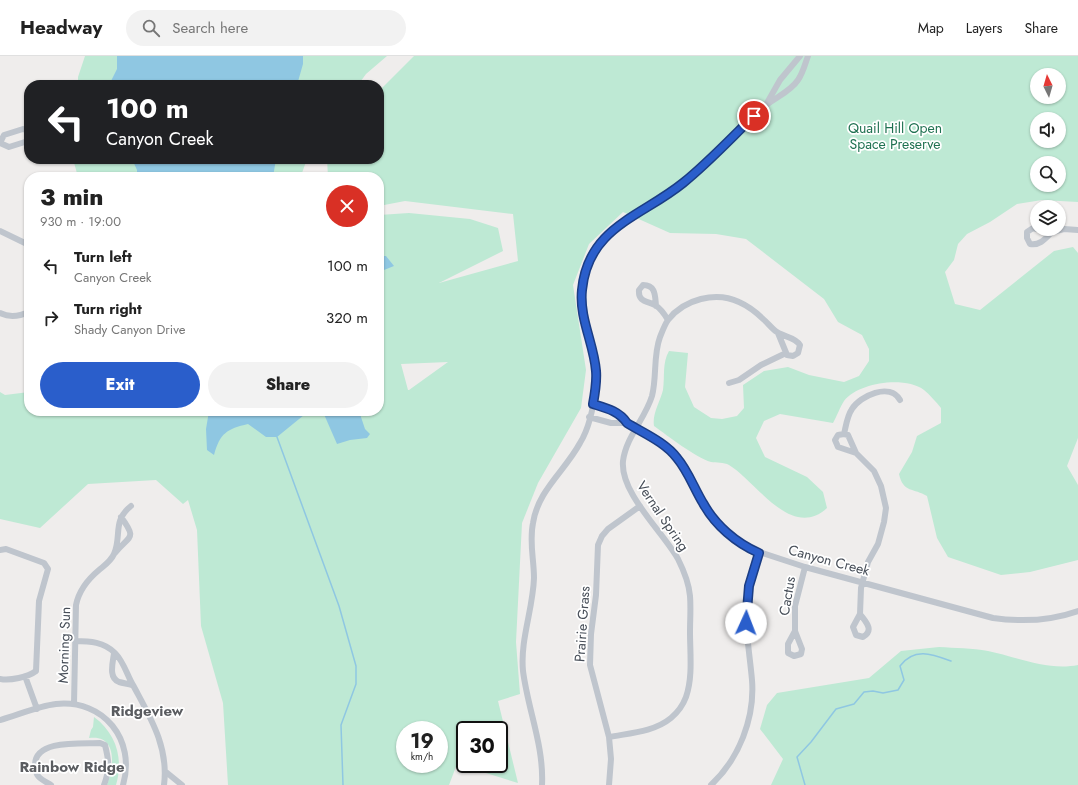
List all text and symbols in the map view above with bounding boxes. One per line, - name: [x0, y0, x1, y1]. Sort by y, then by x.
- search box: [126, 10, 406, 46]
- text: Headway: [20, 14, 102, 41]
- icon: search: [140, 17, 162, 39]
- text: Search here: [172, 17, 248, 39]
- text: Map: [918, 18, 944, 38]
- text: Layers: [966, 18, 1002, 38]
- text: Share: [1024, 18, 1058, 38]
- north arrow: [1030, 68, 1066, 104]
- map controls: [1030, 68, 1066, 236]
- text: 100 m: [106, 88, 189, 129]
- icon: left: [40, 96, 92, 148]
- pin: [737, 99, 771, 133]
- icon: arrive: [743, 105, 765, 127]
- button: sound: [1030, 112, 1066, 148]
- park label: Quail Hill Open Space Preserve: [848, 118, 942, 154]
- text: Canyon Creek: [106, 126, 213, 152]
- button: search: [1030, 156, 1066, 192]
- text: 3 min: [40, 179, 104, 214]
- button: close: [326, 185, 368, 227]
- button: layers: [1030, 200, 1066, 236]
- text: 930 m · 19:00: [40, 212, 121, 231]
- text: Turn left: [74, 246, 132, 268]
- icon: left: [40, 255, 62, 277]
- text: 100 m: [327, 255, 368, 277]
- text: Canyon Creek: [74, 268, 152, 287]
- text: Turn right: [74, 298, 142, 320]
- icon: right: [40, 307, 62, 329]
- text: 320 m: [326, 307, 368, 329]
- text: Shady Canyon Drive: [74, 320, 185, 339]
- button: Exit: [40, 362, 200, 408]
- button: Share: [208, 362, 368, 408]
- street label: Vernal Spring: [632, 477, 694, 555]
- street label: Canyon Creek: [786, 540, 873, 581]
- street label: Cactus: [774, 575, 800, 617]
- street label: Prairie Grass: [569, 585, 595, 663]
- position arrow: [725, 602, 767, 644]
- street label: Morning Sun: [53, 606, 75, 684]
- district label: Ridgeview: [111, 700, 184, 722]
- speed limit sign: 30: [456, 721, 508, 773]
- text: 19: [410, 727, 434, 756]
- text: km/h: [411, 749, 433, 764]
- district label: Rainbow Ridge: [19, 756, 125, 778]

